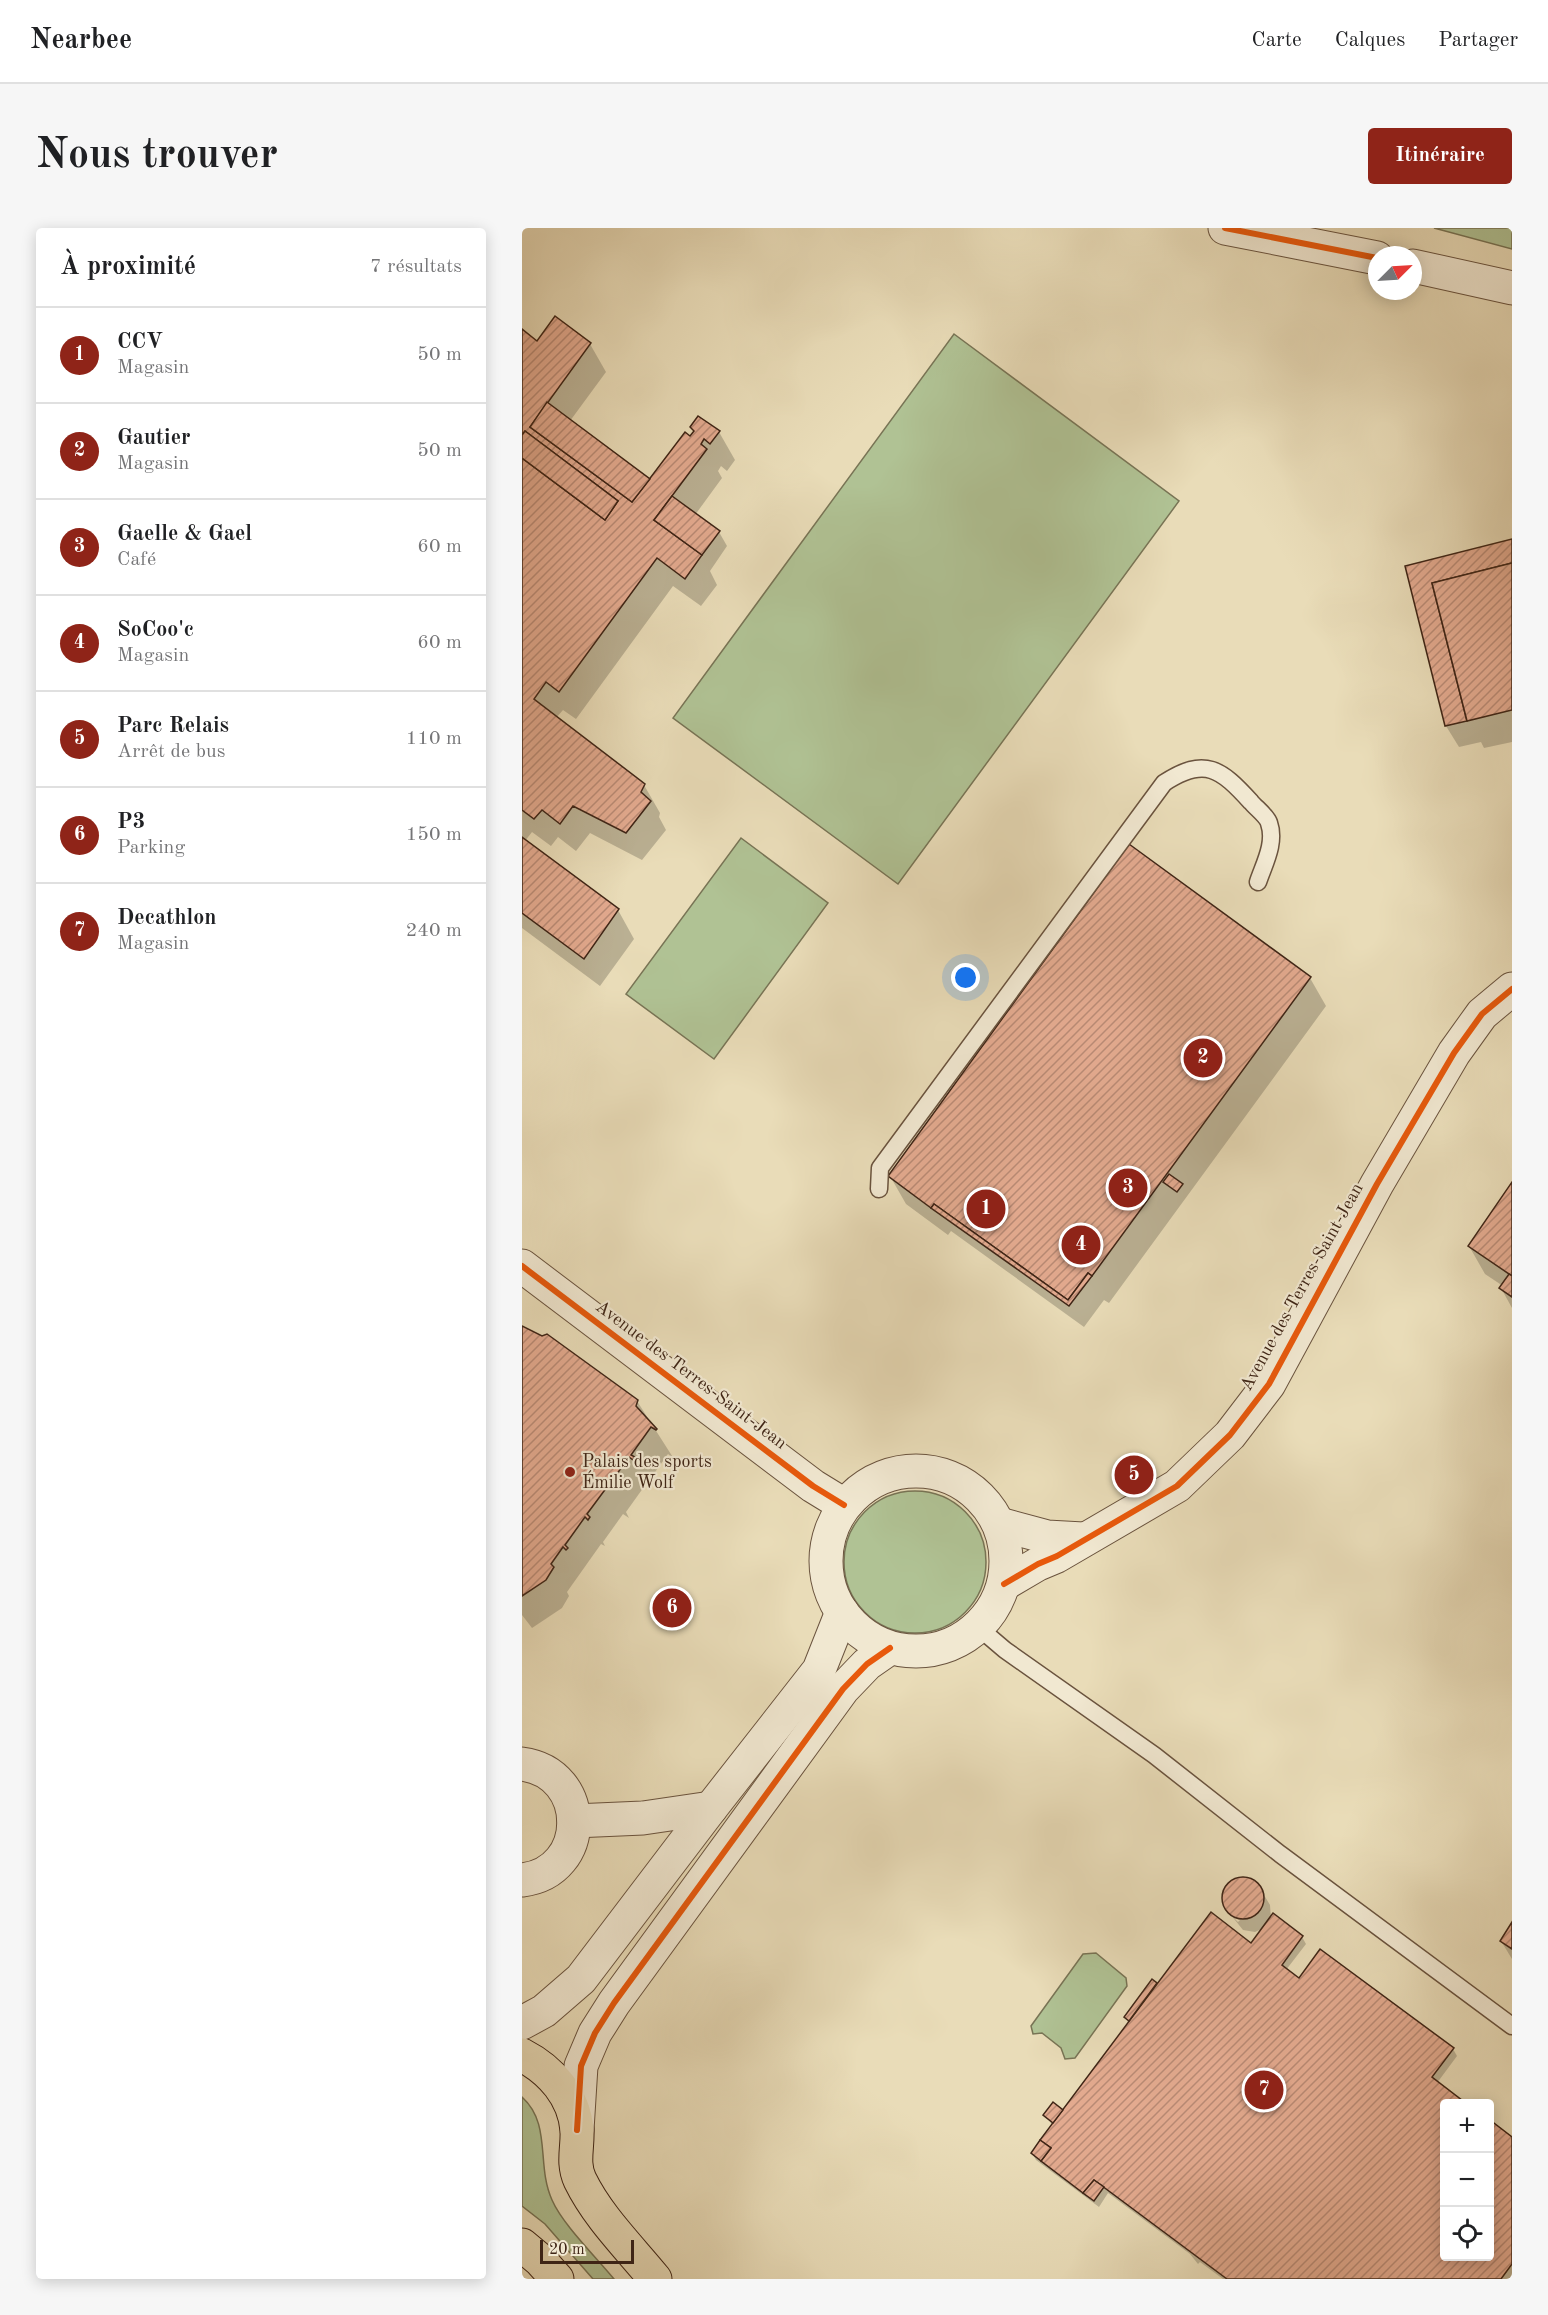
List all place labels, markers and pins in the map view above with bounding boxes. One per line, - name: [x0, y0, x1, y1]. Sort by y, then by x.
- pin: 2: [1184, 1036, 1222, 1080]
- pin: 3: [1108, 1166, 1148, 1210]
- pin: 1: [966, 1186, 1006, 1232]
- pin: 4: [1062, 1222, 1100, 1268]
- pin: 5: [1114, 1452, 1154, 1498]
- place label: Palais des sports Émilie Wolf: [582, 1453, 712, 1492]
- marker: Palais des sports Émilie Wolf: [563, 1465, 577, 1479]
- pin: 6: [652, 1586, 692, 1630]
- pin: 7: [1244, 2068, 1284, 2112]

